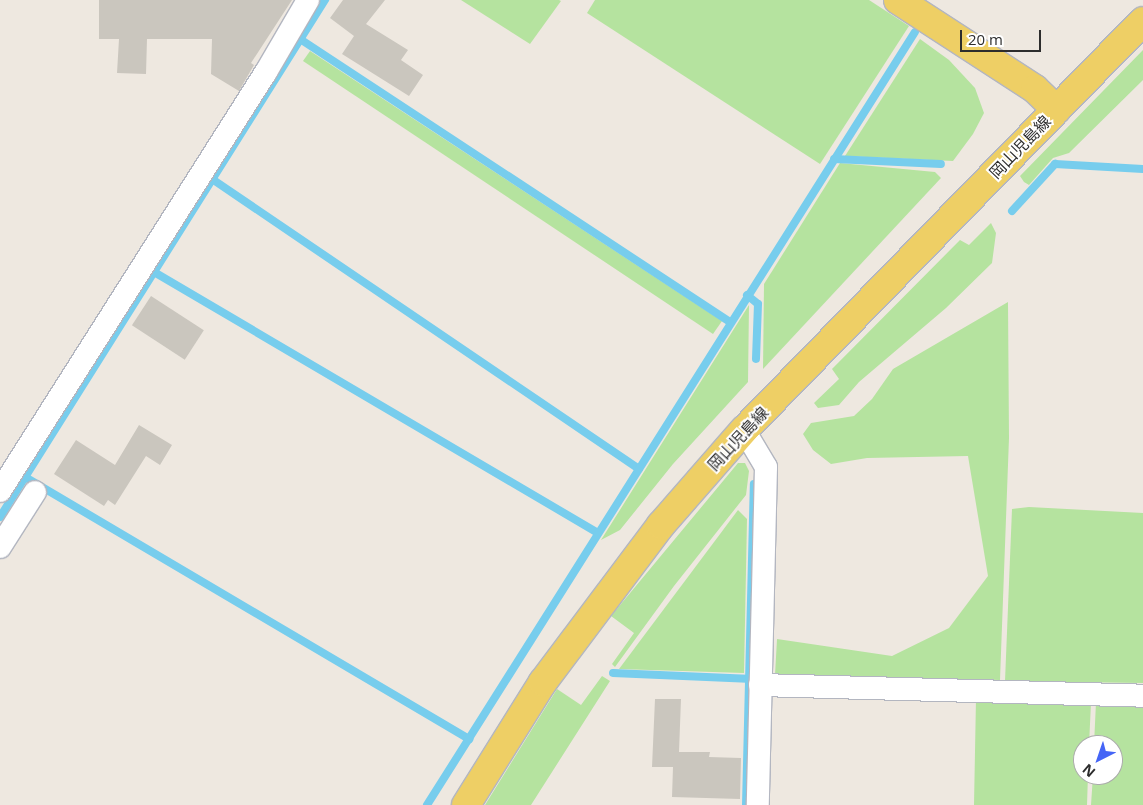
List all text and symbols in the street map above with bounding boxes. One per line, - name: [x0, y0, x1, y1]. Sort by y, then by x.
- scale bar: [963, 20, 1044, 52]
- text: 20 m: [968, 29, 1003, 49]
- street label: 岡山児島線: [985, 112, 1055, 182]
- street label: 岡山児島線: [704, 403, 772, 475]
- north arrow: [1073, 735, 1123, 785]
- text: N: [1078, 760, 1099, 782]

